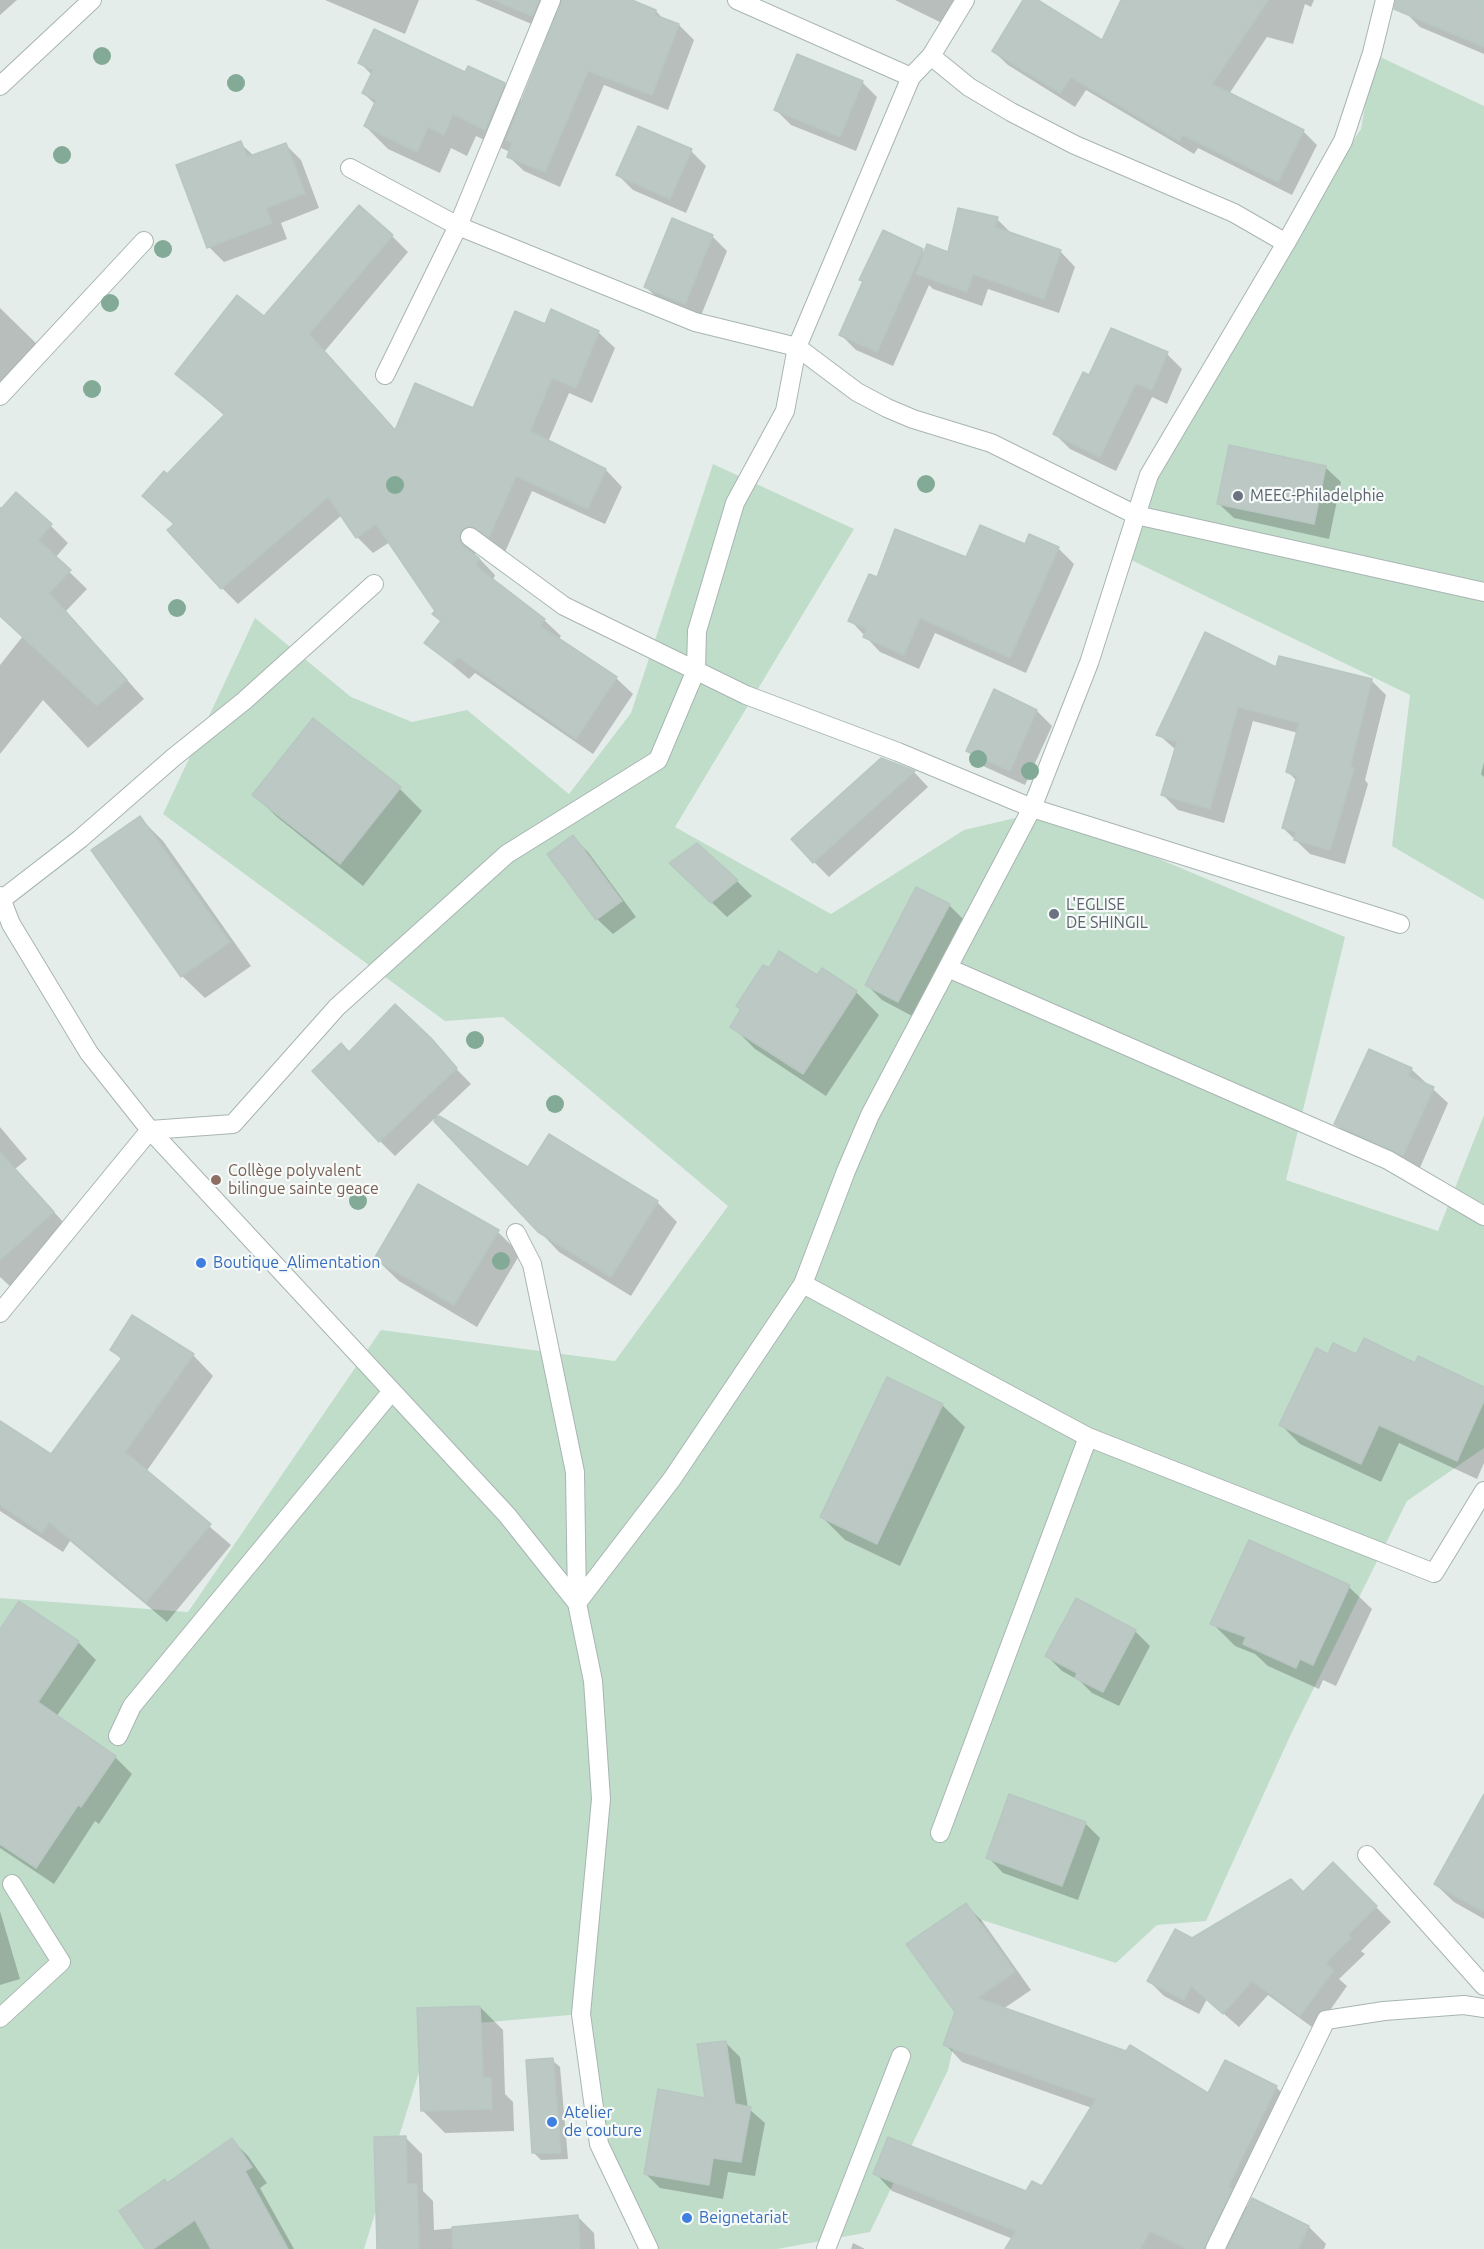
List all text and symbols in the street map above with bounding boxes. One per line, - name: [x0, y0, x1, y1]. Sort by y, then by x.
- place label: MEEC-Philadelphie: [1250, 486, 1384, 506]
- marker: MEEC-Philadelphie: [1231, 489, 1245, 503]
- place label: L'EGLISE DE SHINGIL: [1066, 895, 1148, 933]
- marker: L'EGLISE DE SHINGIL: [1047, 907, 1061, 921]
- place label: Collège polyvalent bilingue sainte geace: [228, 1161, 379, 1199]
- marker: Collège polyvalent bilingue sainte geace: [209, 1173, 223, 1187]
- place label: Boutique_Alimentation: [213, 1253, 380, 1273]
- marker: Boutique_Alimentation: [194, 1256, 208, 1270]
- place label: Atelier de couture: [564, 2103, 642, 2141]
- marker: Atelier de couture: [545, 2115, 559, 2129]
- place label: Beignetariat: [699, 2208, 788, 2228]
- marker: Beignetariat: [680, 2211, 694, 2225]

